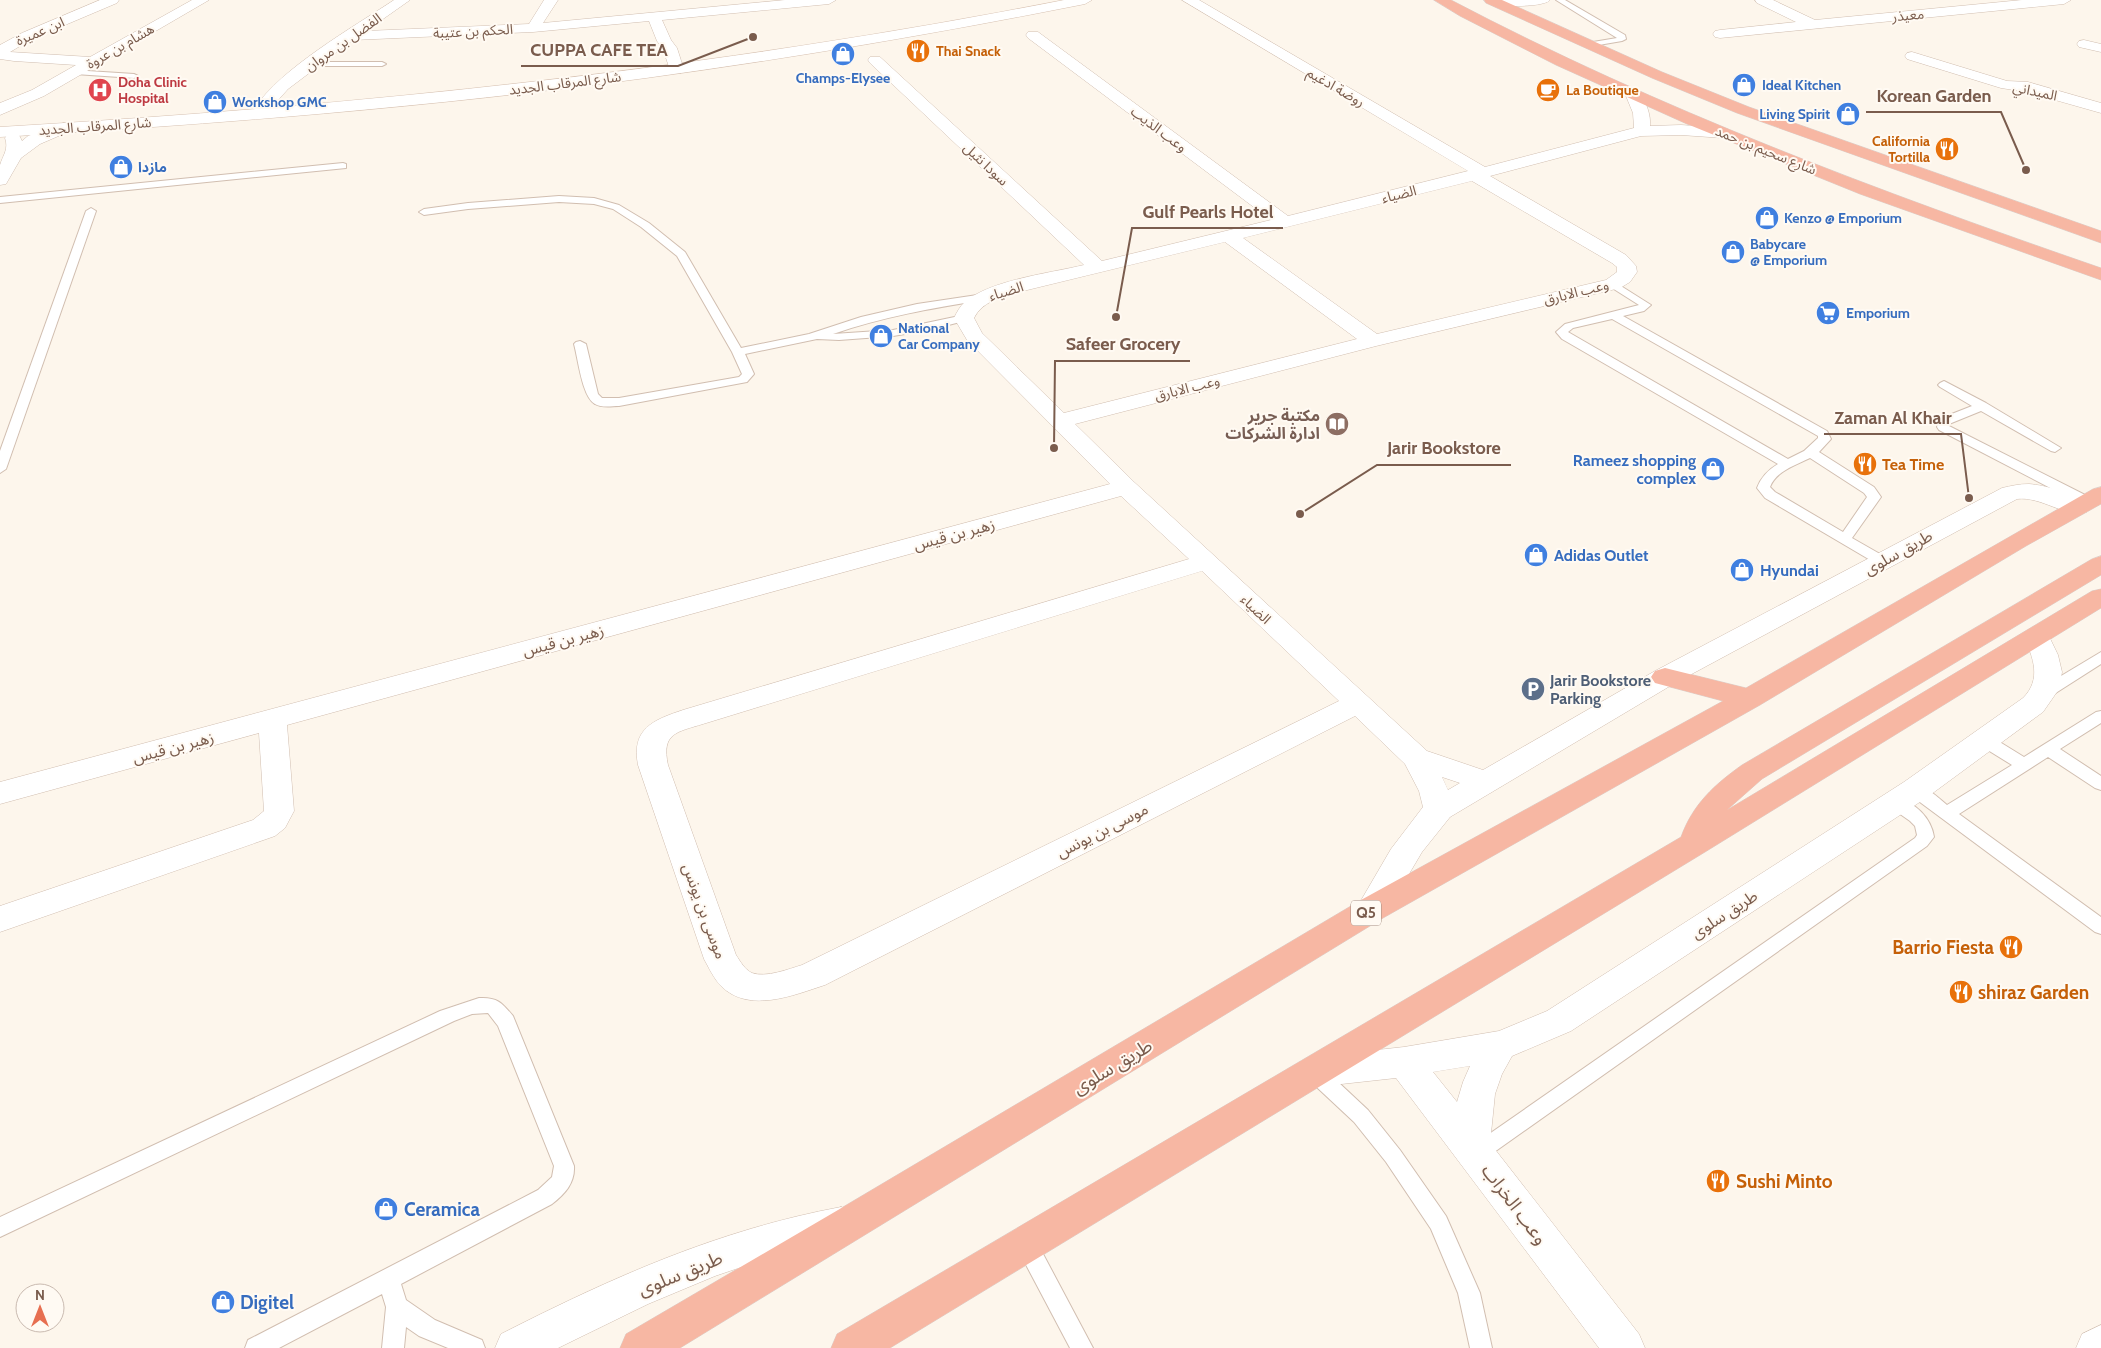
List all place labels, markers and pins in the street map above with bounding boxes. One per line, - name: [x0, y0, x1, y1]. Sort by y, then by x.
- callout: CUPPA CAFE TEA: [521, 33, 678, 66]
- restaurant icon: Thai Snack: [905, 38, 931, 64]
- shop icon: Champs-Elysee: [830, 41, 856, 67]
- place label: Thai Snack: [936, 42, 1001, 60]
- place label: Champs-Elysee: [796, 69, 890, 87]
- shop icon: Ideal Kitchen: [1731, 72, 1757, 98]
- place label: Doha Clinic Hospital: [118, 73, 187, 107]
- place label: Ideal Kitchen: [1762, 76, 1841, 94]
- hospital icon: Doha Clinic Hospital: [87, 77, 113, 103]
- cafe icon: La Boutique: [1535, 77, 1561, 103]
- callout: Korean Garden: [1866, 79, 2001, 112]
- place label: La Boutique: [1566, 81, 1639, 99]
- shop icon: Workshop GMC: [202, 89, 228, 115]
- place label: Workshop GMC: [232, 93, 327, 111]
- shop icon: Living Spirit: [1835, 101, 1861, 127]
- place label: Living Spirit: [1759, 105, 1830, 123]
- place label: California Tortilla: [1872, 132, 1930, 166]
- restaurant icon: California Tortilla: [1934, 136, 1960, 162]
- shop icon: مازدا: [108, 154, 134, 180]
- place label: مازدا: [138, 158, 167, 176]
- callout: Gulf Pearls Hotel: [1132, 195, 1283, 228]
- shop icon: Kenzo @ Emporium: [1754, 205, 1780, 231]
- place label: Kenzo @ Emporium: [1784, 209, 1902, 227]
- place label: Babycare @ Emporium: [1750, 235, 1827, 269]
- shop icon: Babycare @ Emporium: [1720, 239, 1746, 265]
- supermarket icon: Emporium: [1815, 300, 1841, 326]
- place label: Emporium: [1846, 304, 1910, 322]
- place label: National Car Company: [898, 319, 980, 353]
- shop icon: National Car Company: [868, 323, 894, 349]
- callout: Safeer Grocery: [1055, 328, 1190, 361]
- callout: Zaman Al Khair: [1824, 401, 1961, 434]
- place label: مكتبة جرير ادارة الشركات: [1225, 406, 1320, 443]
- library icon: مكتبة جرير ادارة الشركات: [1324, 411, 1350, 437]
- callout: Jarir Bookstore: [1377, 432, 1511, 465]
- place label: Rameez shopping complex: [1573, 451, 1696, 488]
- restaurant icon: Tea Time: [1852, 451, 1878, 477]
- place label: Tea Time: [1882, 455, 1944, 474]
- shop icon: Rameez shopping complex: [1700, 456, 1726, 482]
- shop icon: Adidas Outlet: [1523, 542, 1549, 568]
- place label: Adidas Outlet: [1554, 546, 1649, 565]
- shop icon: Hyundai: [1729, 557, 1755, 583]
- place label: Hyundai: [1760, 561, 1819, 580]
- place label: Jarir Bookstore Parking: [1549, 671, 1651, 708]
- parking icon: Jarir Bookstore Parking: [1520, 676, 1546, 702]
- restaurant icon: Barrio Fiesta: [1998, 934, 2024, 960]
- place label: Barrio Fiesta: [1892, 936, 1995, 959]
- restaurant icon: shiraz Garden: [1948, 979, 1974, 1005]
- place label: shiraz Garden: [1978, 981, 2089, 1004]
- restaurant icon: Sushi Minto: [1705, 1168, 1731, 1194]
- place label: Sushi Minto: [1736, 1170, 1833, 1193]
- shop icon: Ceramica: [373, 1196, 399, 1222]
- place label: Ceramica: [404, 1198, 481, 1221]
- shop icon: Digitel: [210, 1289, 236, 1315]
- place label: Digitel: [240, 1291, 294, 1314]

